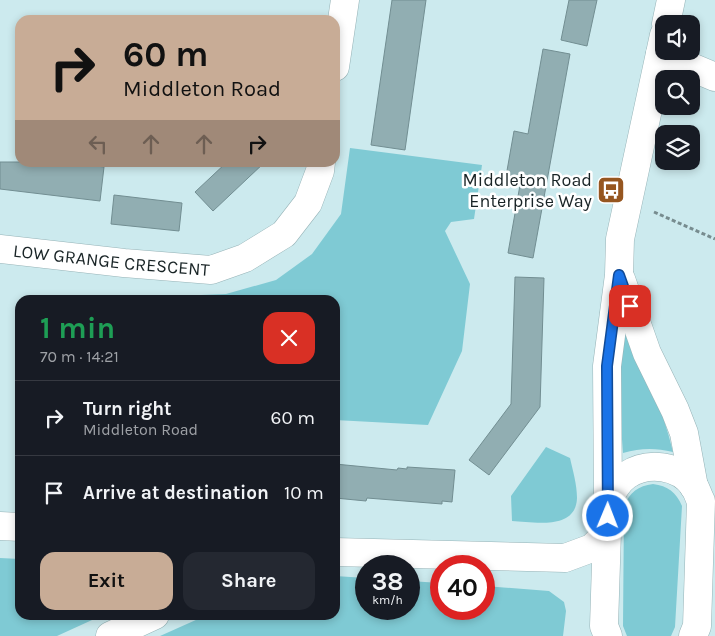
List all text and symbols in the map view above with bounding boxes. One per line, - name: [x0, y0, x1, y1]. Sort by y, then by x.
- map controls: [655, 15, 700, 170]
- button: sound: [655, 15, 700, 60]
- text: 60 m: [123, 34, 208, 75]
- icon: right: [40, 35, 105, 100]
- button: search: [655, 70, 700, 115]
- text: Middleton Road: [123, 76, 281, 102]
- button: layers: [655, 125, 700, 170]
- icon: left: [84, 130, 112, 158]
- icon: ahead: [137, 130, 165, 158]
- icon: ahead: [190, 130, 218, 158]
- icon: right: [243, 130, 271, 158]
- place label: Middleton Road Enterprise Way: [463, 169, 593, 212]
- bus stop icon: Middleton Road Enterprise Way: [596, 175, 626, 205]
- street label: LOW GRANGE CRESCENT: [12, 240, 210, 281]
- pin: [609, 285, 651, 327]
- icon: arrive: [616, 292, 644, 320]
- text: 1 min: [40, 310, 115, 346]
- button: close: [263, 312, 315, 364]
- text: 70 m · 14:21: [40, 347, 119, 366]
- text: Turn right: [83, 398, 172, 420]
- icon: right: [40, 404, 68, 432]
- text: 60 m: [271, 407, 315, 429]
- text: Middleton Road: [83, 420, 198, 439]
- icon: arrive: [40, 479, 68, 507]
- text: Arrive at destination: [83, 482, 269, 504]
- text: 10 m: [284, 482, 324, 504]
- position arrow: [581, 489, 633, 541]
- button: Exit: [40, 552, 173, 610]
- button: Share: [183, 552, 315, 610]
- speed limit sign: 40: [430, 555, 495, 620]
- text: 38: [372, 567, 403, 596]
- text: km/h: [372, 593, 403, 607]

